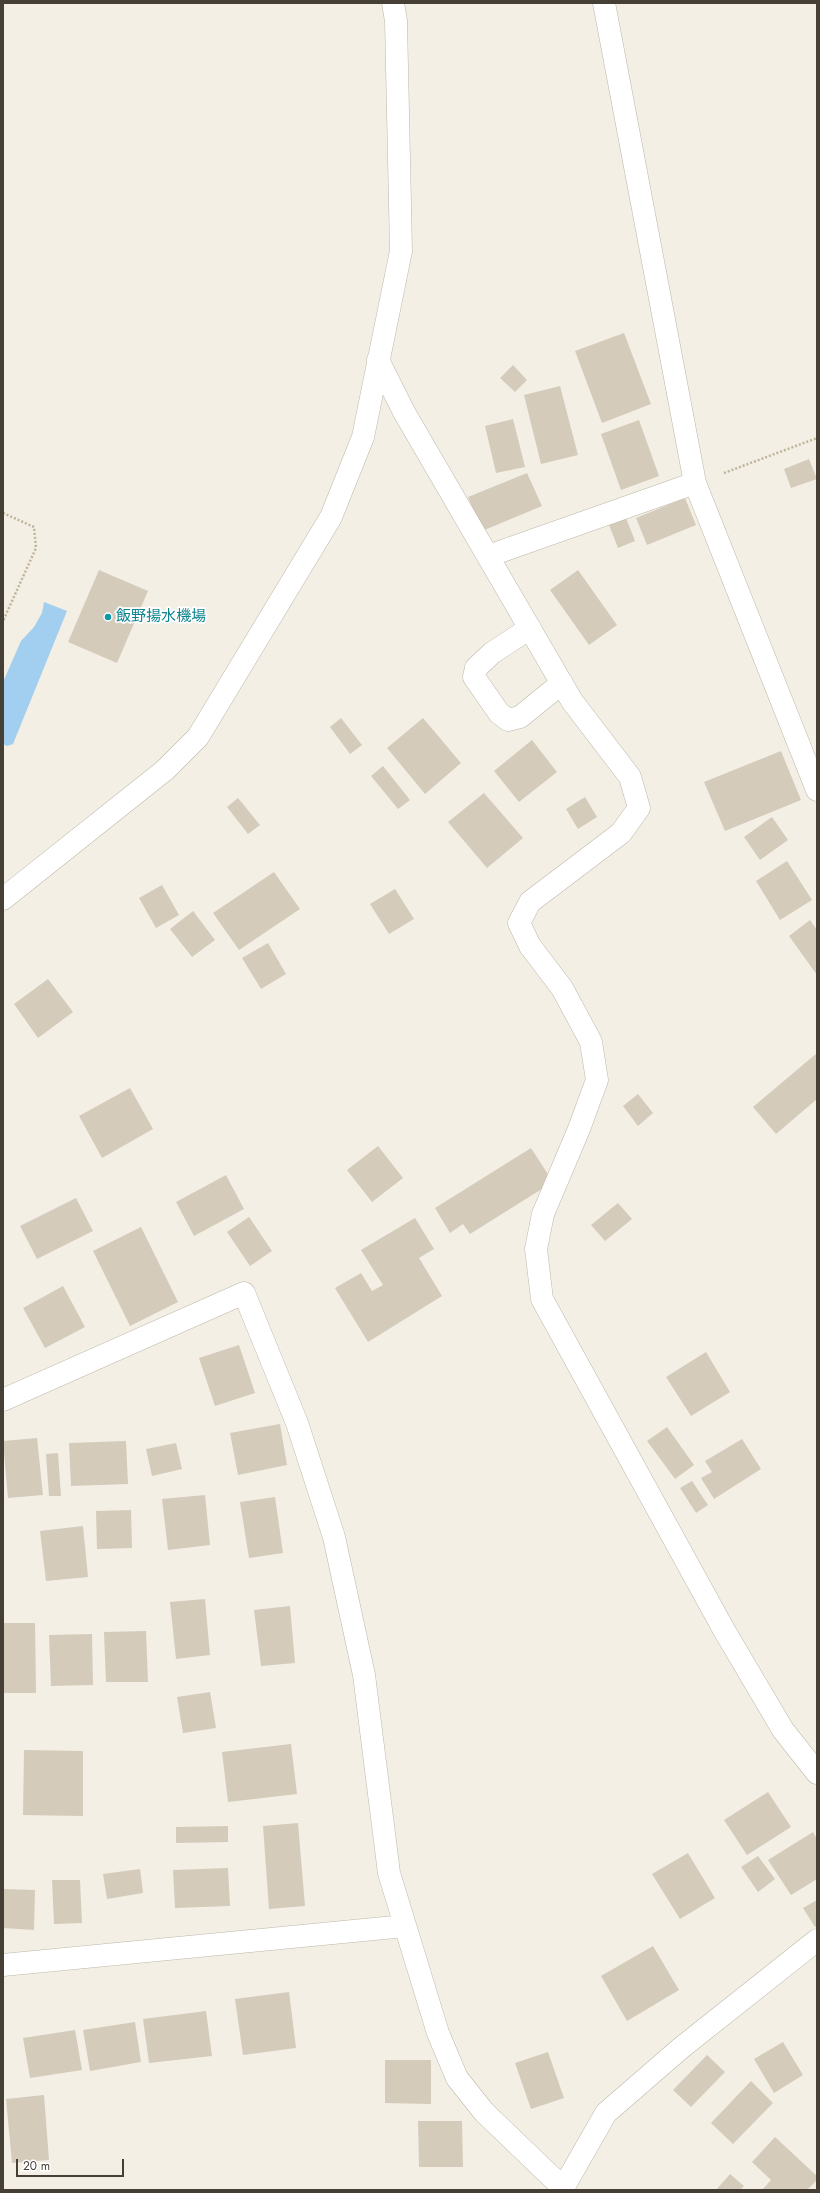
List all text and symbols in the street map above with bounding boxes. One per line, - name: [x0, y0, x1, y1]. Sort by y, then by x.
- place label: 飯野揚水機場: [116, 608, 206, 626]
- marker: 飯野揚水機場: [103, 612, 113, 622]
- scale bar: [18, 2151, 126, 2177]
- text: 20 m: [23, 2157, 50, 2175]

